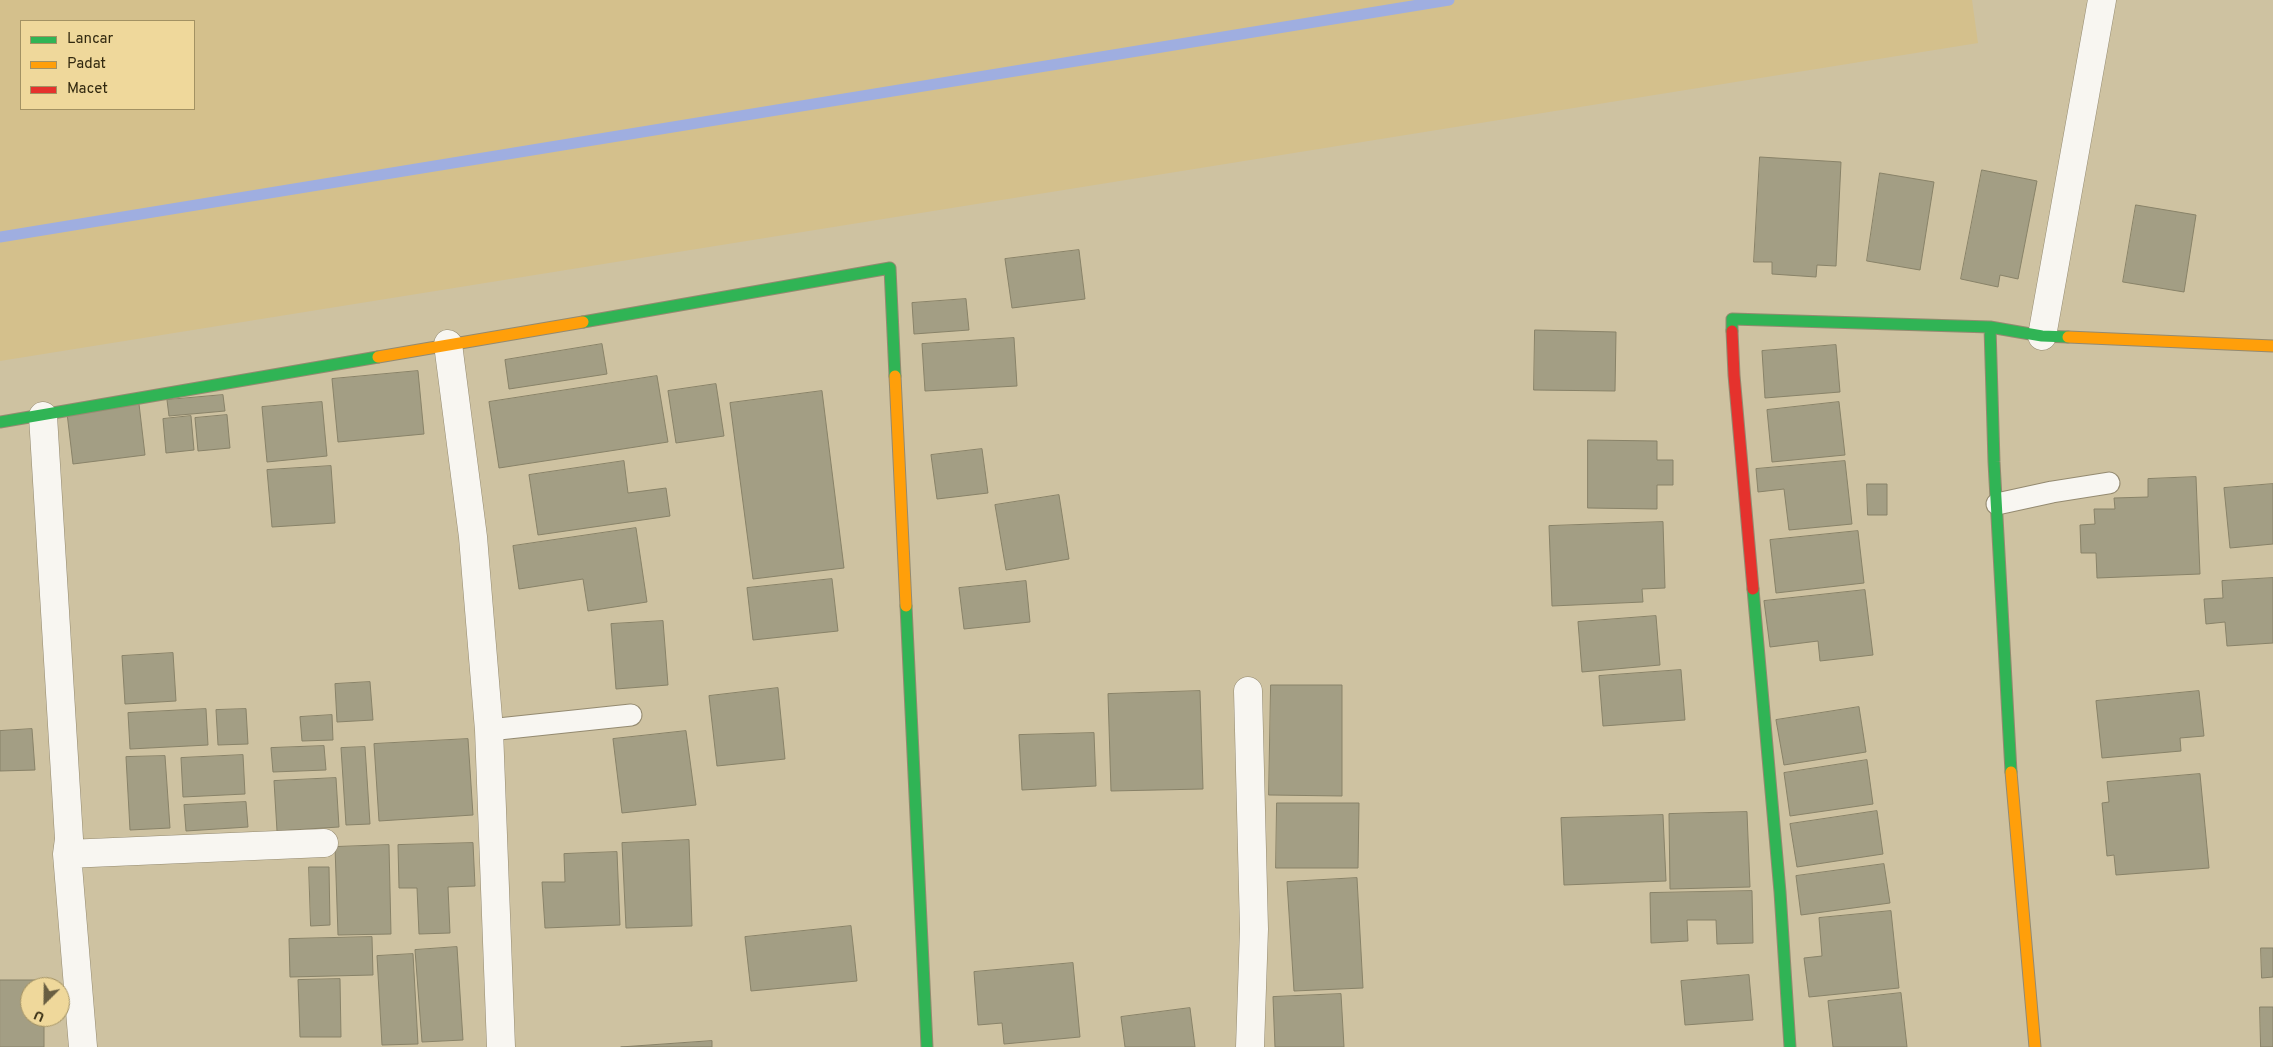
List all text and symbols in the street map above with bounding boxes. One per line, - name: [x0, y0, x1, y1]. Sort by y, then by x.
- legend: [20, 20, 195, 110]
- text: Lancar: [67, 30, 113, 49]
- text: Padat: [67, 55, 106, 74]
- text: Macet: [67, 80, 108, 99]
- north arrow: [20, 977, 70, 1027]
- text: U: [31, 1006, 47, 1025]

